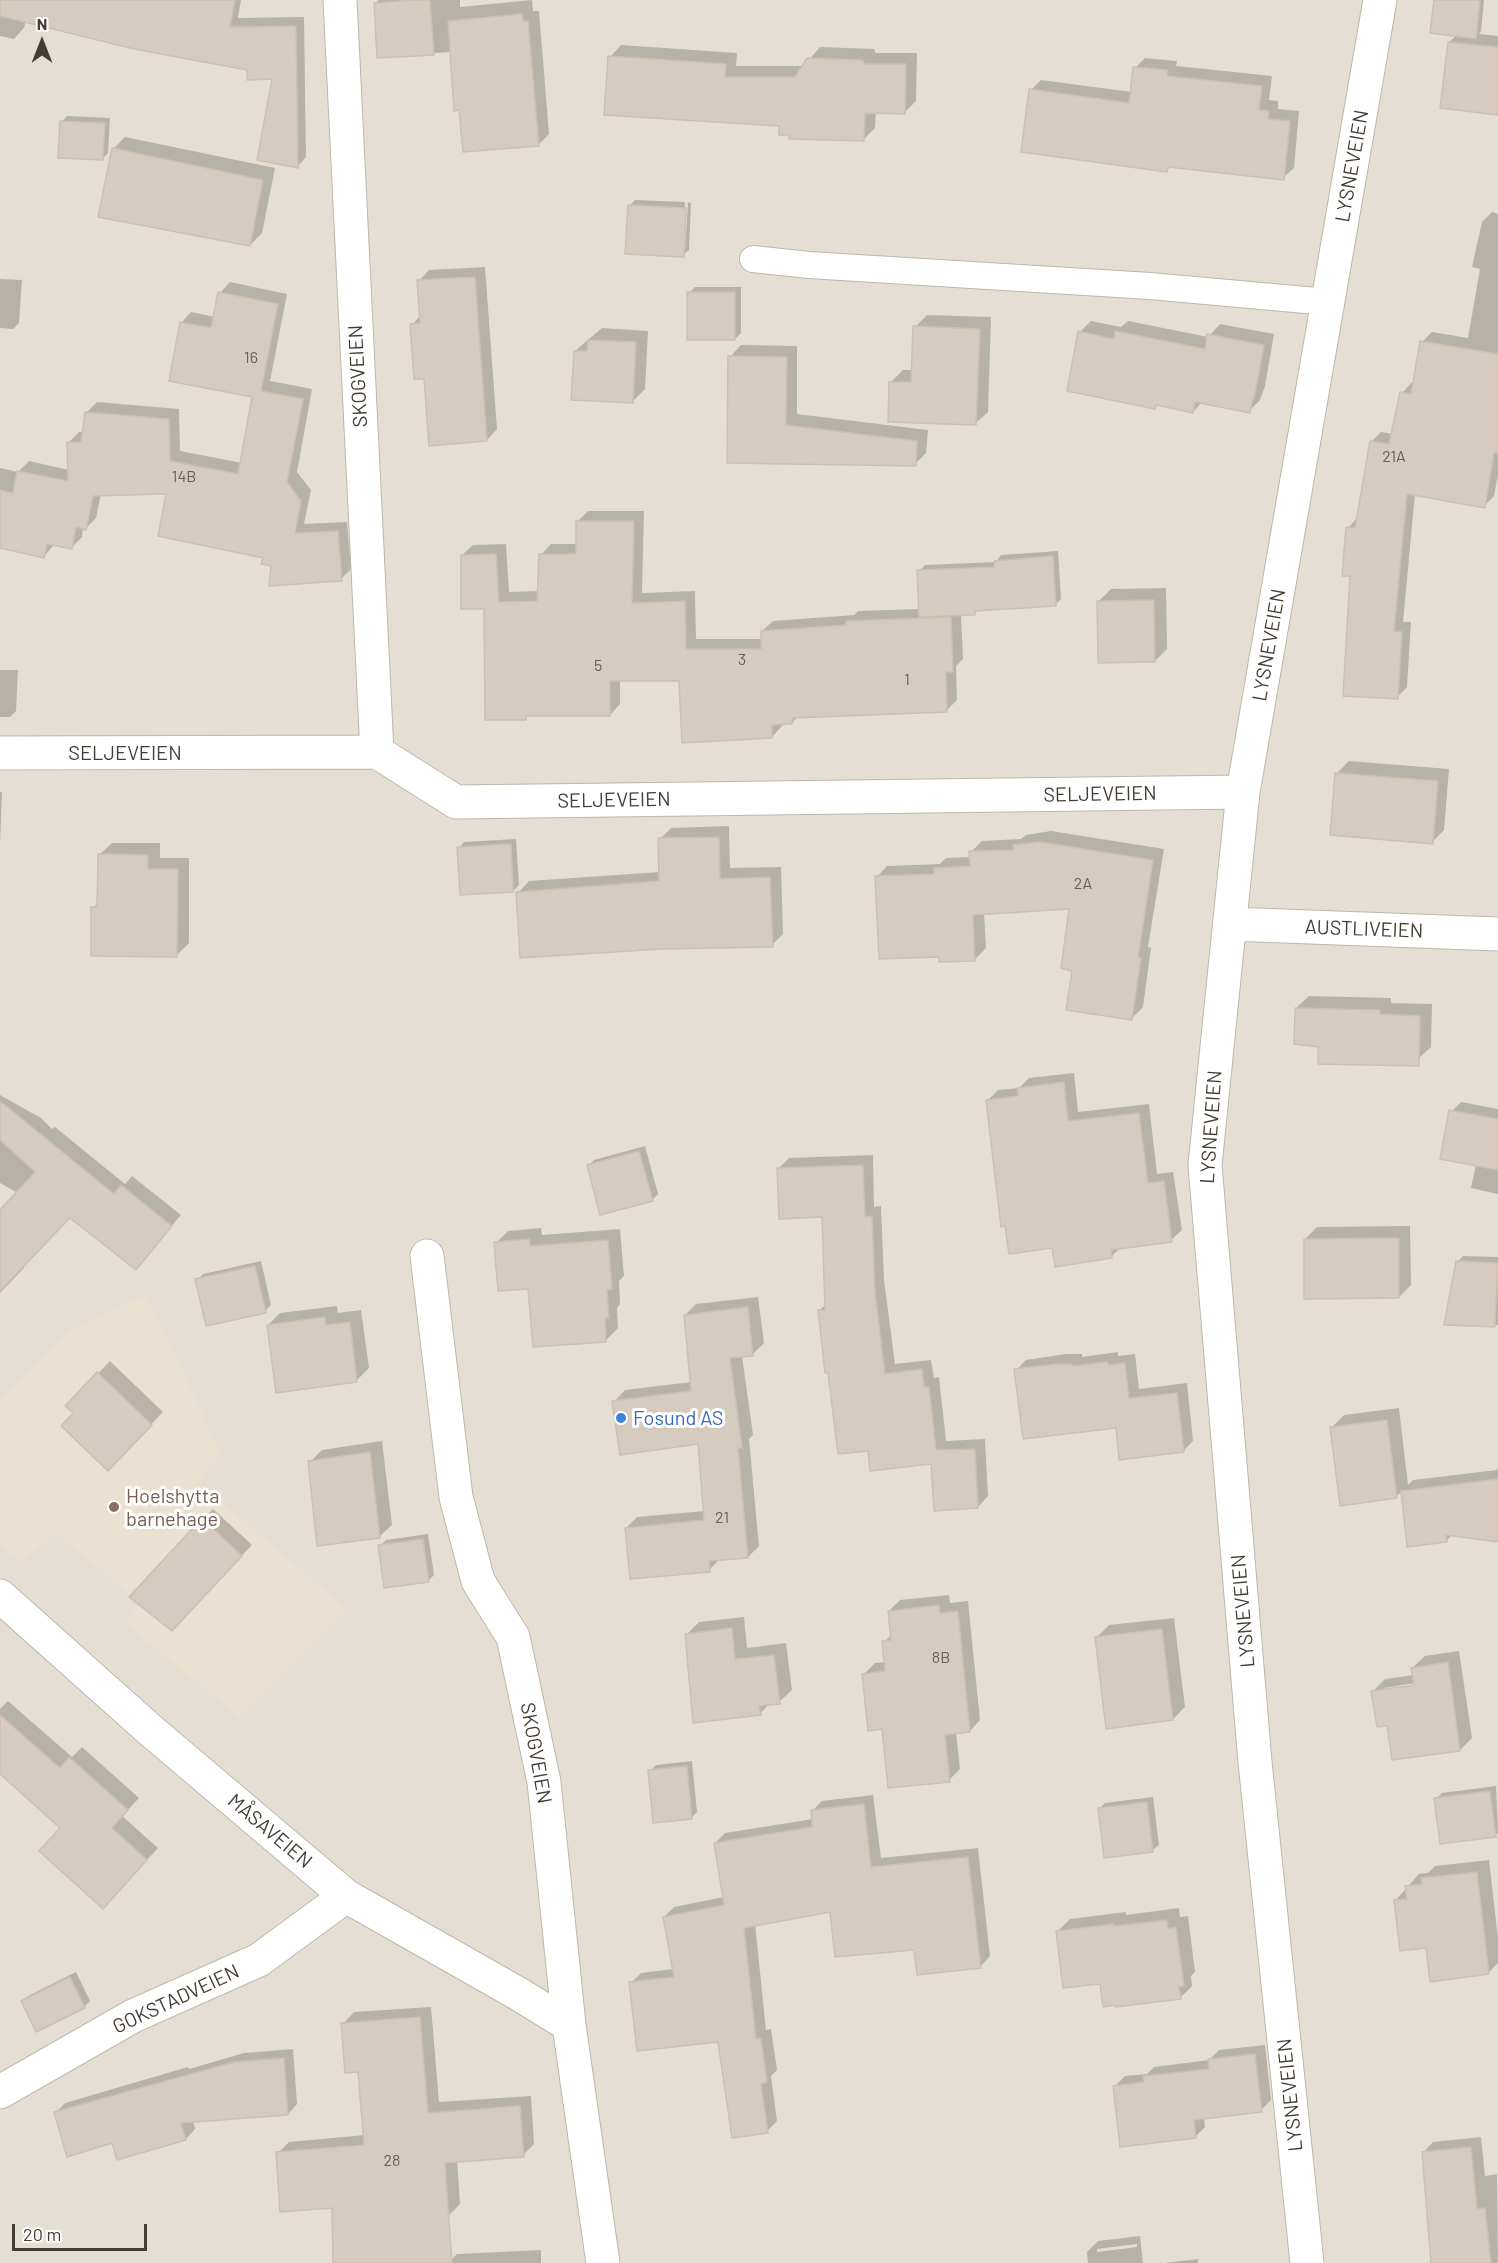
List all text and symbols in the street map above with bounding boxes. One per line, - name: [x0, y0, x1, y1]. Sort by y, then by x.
- north arrow: [12, 12, 72, 72]
- text: N: [37, 14, 47, 33]
- street label: LYSNEVEIEN: [1330, 108, 1374, 224]
- street label: SKOGVEIEN: [343, 324, 373, 428]
- house number: 16: [244, 348, 258, 368]
- house number: 21A: [1382, 447, 1406, 467]
- house number: 14B: [172, 467, 196, 487]
- street label: LYSNEVEIEN: [1247, 587, 1291, 703]
- house number: 3: [738, 650, 746, 670]
- house number: 5: [594, 656, 602, 676]
- house number: 1: [904, 670, 910, 690]
- street label: SELJEVEIEN: [68, 741, 182, 765]
- street label: SELJEVEIEN: [1043, 781, 1157, 807]
- street label: SELJEVEIEN: [557, 787, 671, 813]
- house number: 2A: [1074, 874, 1092, 894]
- street label: AUSTLIVEIEN: [1304, 915, 1424, 943]
- street label: LYSNEVEIEN: [1195, 1069, 1227, 1185]
- place label: Fosund AS: [633, 1406, 723, 1430]
- marker: Fosund AS: [614, 1411, 628, 1425]
- place label: Hoelshytta barnehage: [126, 1484, 219, 1531]
- marker: Hoelshytta barnehage: [107, 1500, 121, 1514]
- house number: 21: [715, 1508, 729, 1528]
- street label: LYSNEVEIEN: [1226, 1553, 1260, 1669]
- house number: 8B: [932, 1648, 950, 1668]
- street label: SKOGVEIEN: [515, 1700, 557, 1806]
- street label: MÅSAVEIEN: [223, 1789, 317, 1873]
- street label: GOKSTADVEIEN: [109, 1959, 243, 2039]
- street label: LYSNEVEIEN: [1272, 2037, 1308, 2153]
- house number: 28: [384, 2151, 400, 2171]
- scale bar: [15, 2212, 150, 2250]
- text: 20 m: [23, 2223, 61, 2245]

